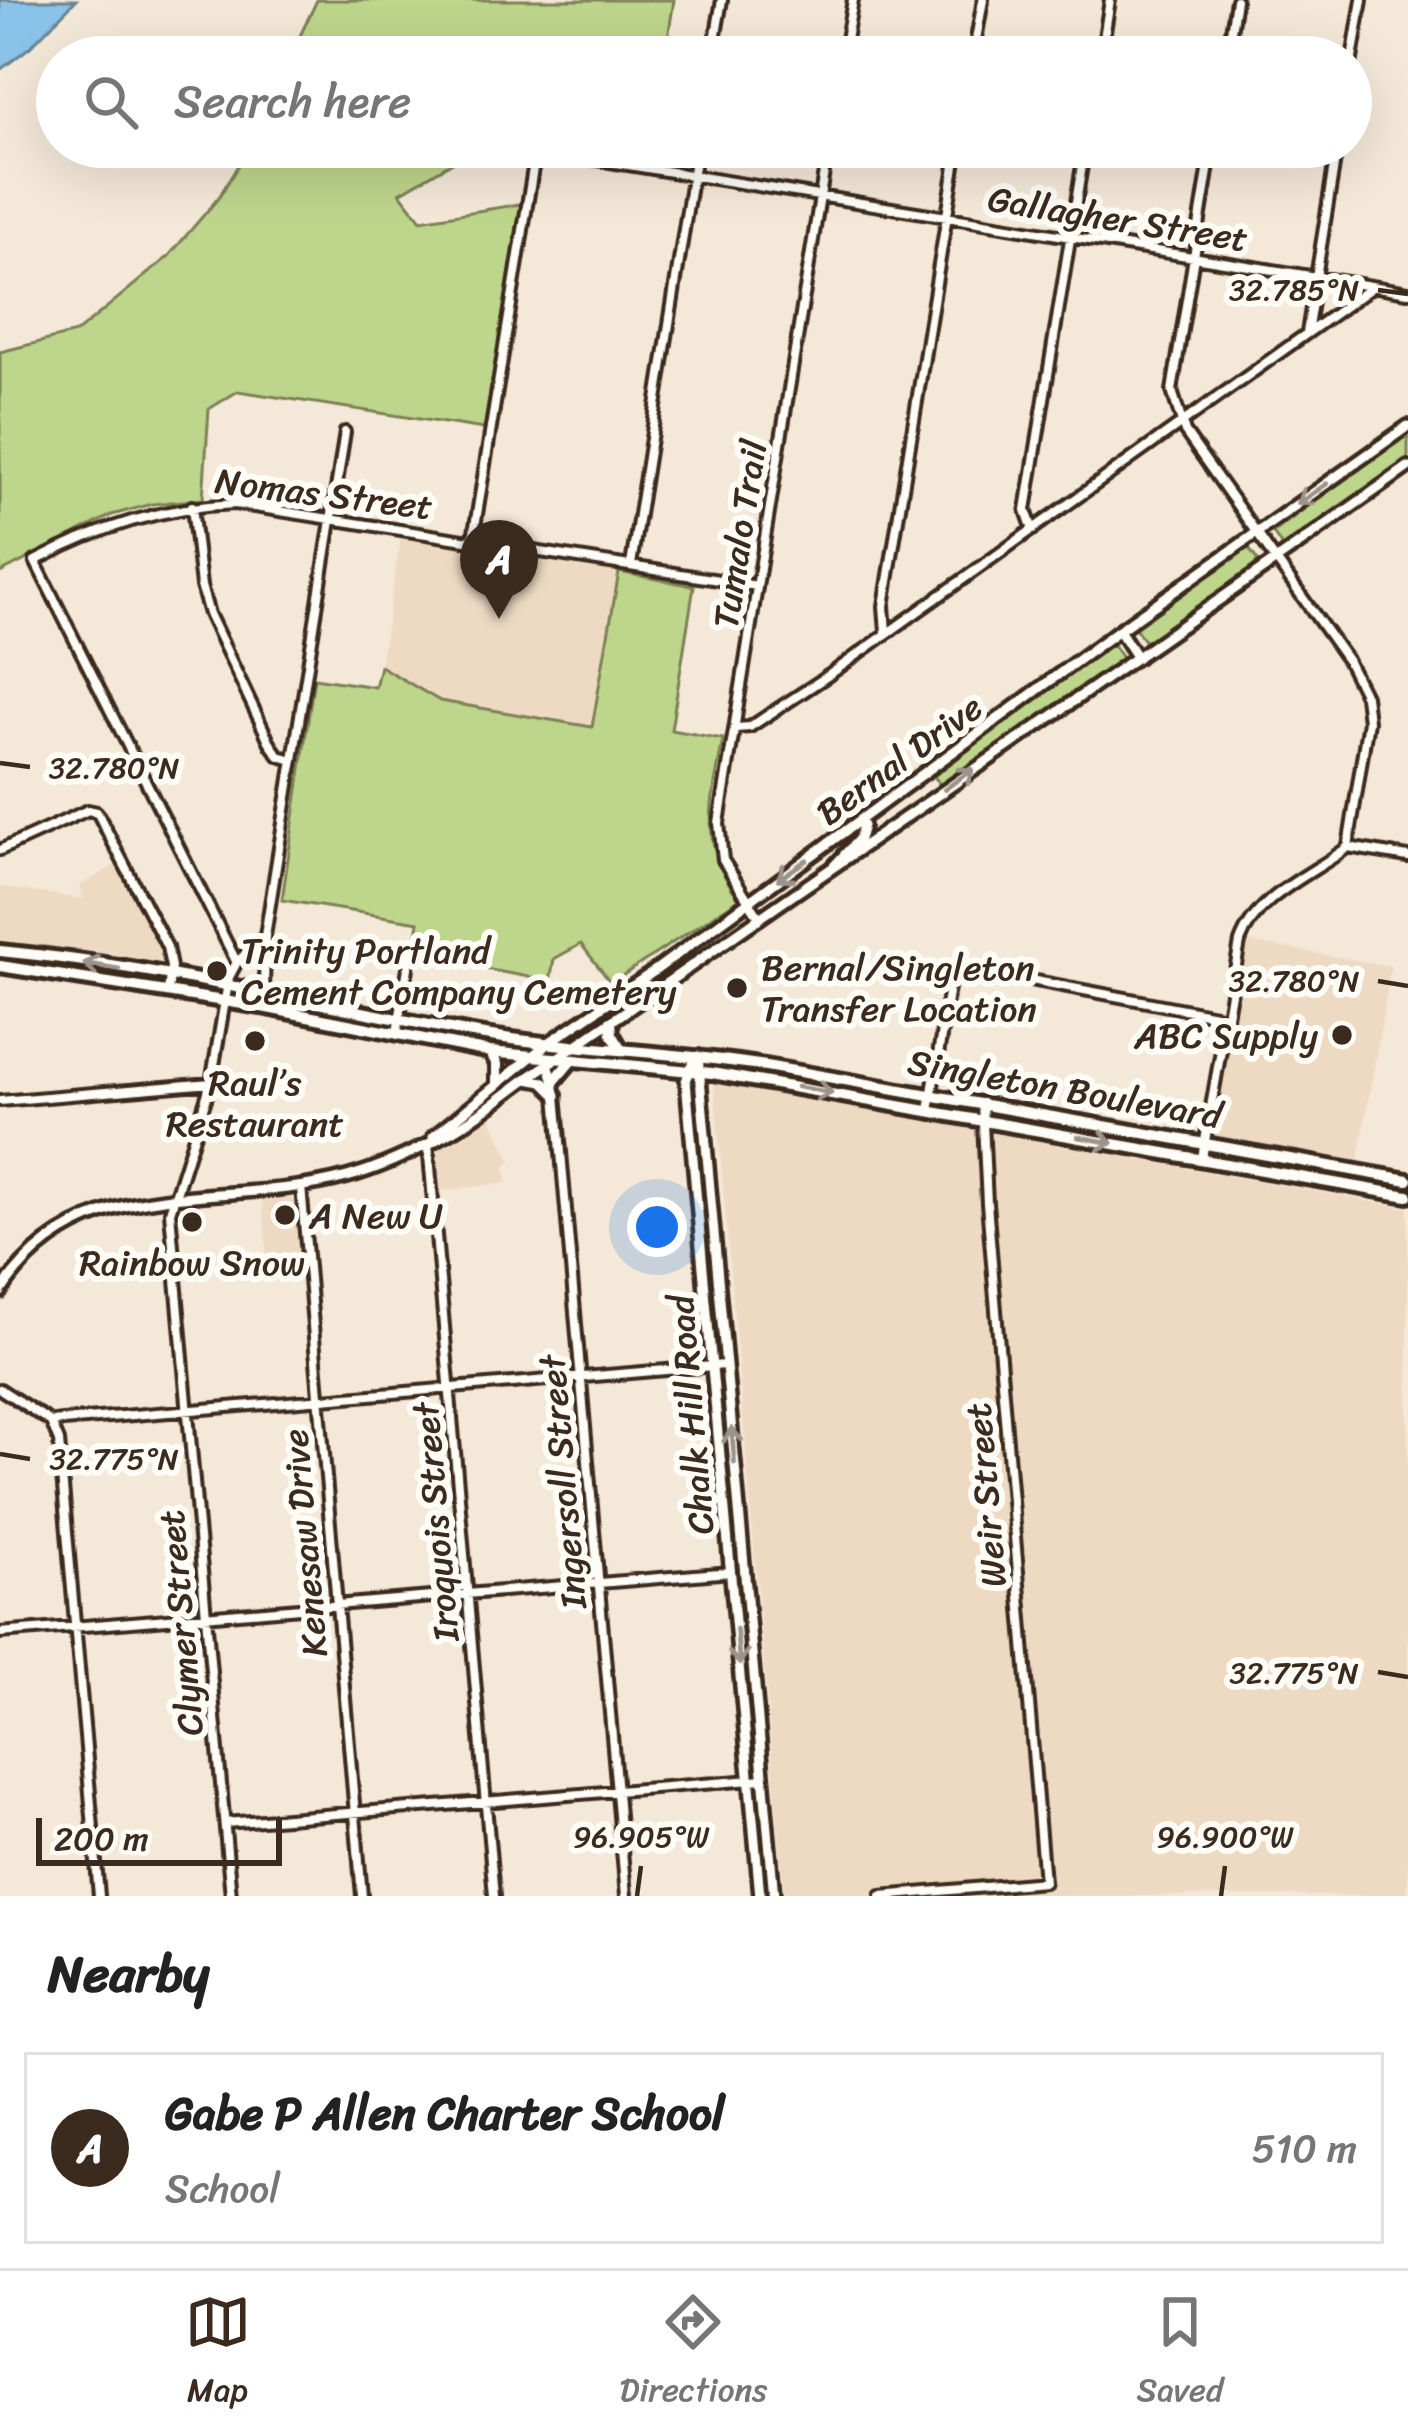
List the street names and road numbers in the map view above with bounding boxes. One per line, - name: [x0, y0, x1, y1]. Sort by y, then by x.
- street label: Gallagher Street: [983, 167, 1252, 271]
- street label: Tumalo Trail: [694, 435, 787, 633]
- street label: Nomas Street: [212, 449, 436, 539]
- street label: Bernal Drive: [802, 677, 997, 843]
- street label: Singleton Boulevard: [903, 1030, 1229, 1148]
- street label: Chalk Hill Road: [648, 1291, 733, 1537]
- street label: Ingersoll Street: [520, 1351, 606, 1612]
- street label: Iroquois Street: [394, 1398, 478, 1645]
- street label: Weir Street: [946, 1400, 1026, 1590]
- street label: Kenesaw Drive: [263, 1426, 347, 1660]
- street label: Clymer Street: [139, 1507, 223, 1738]

